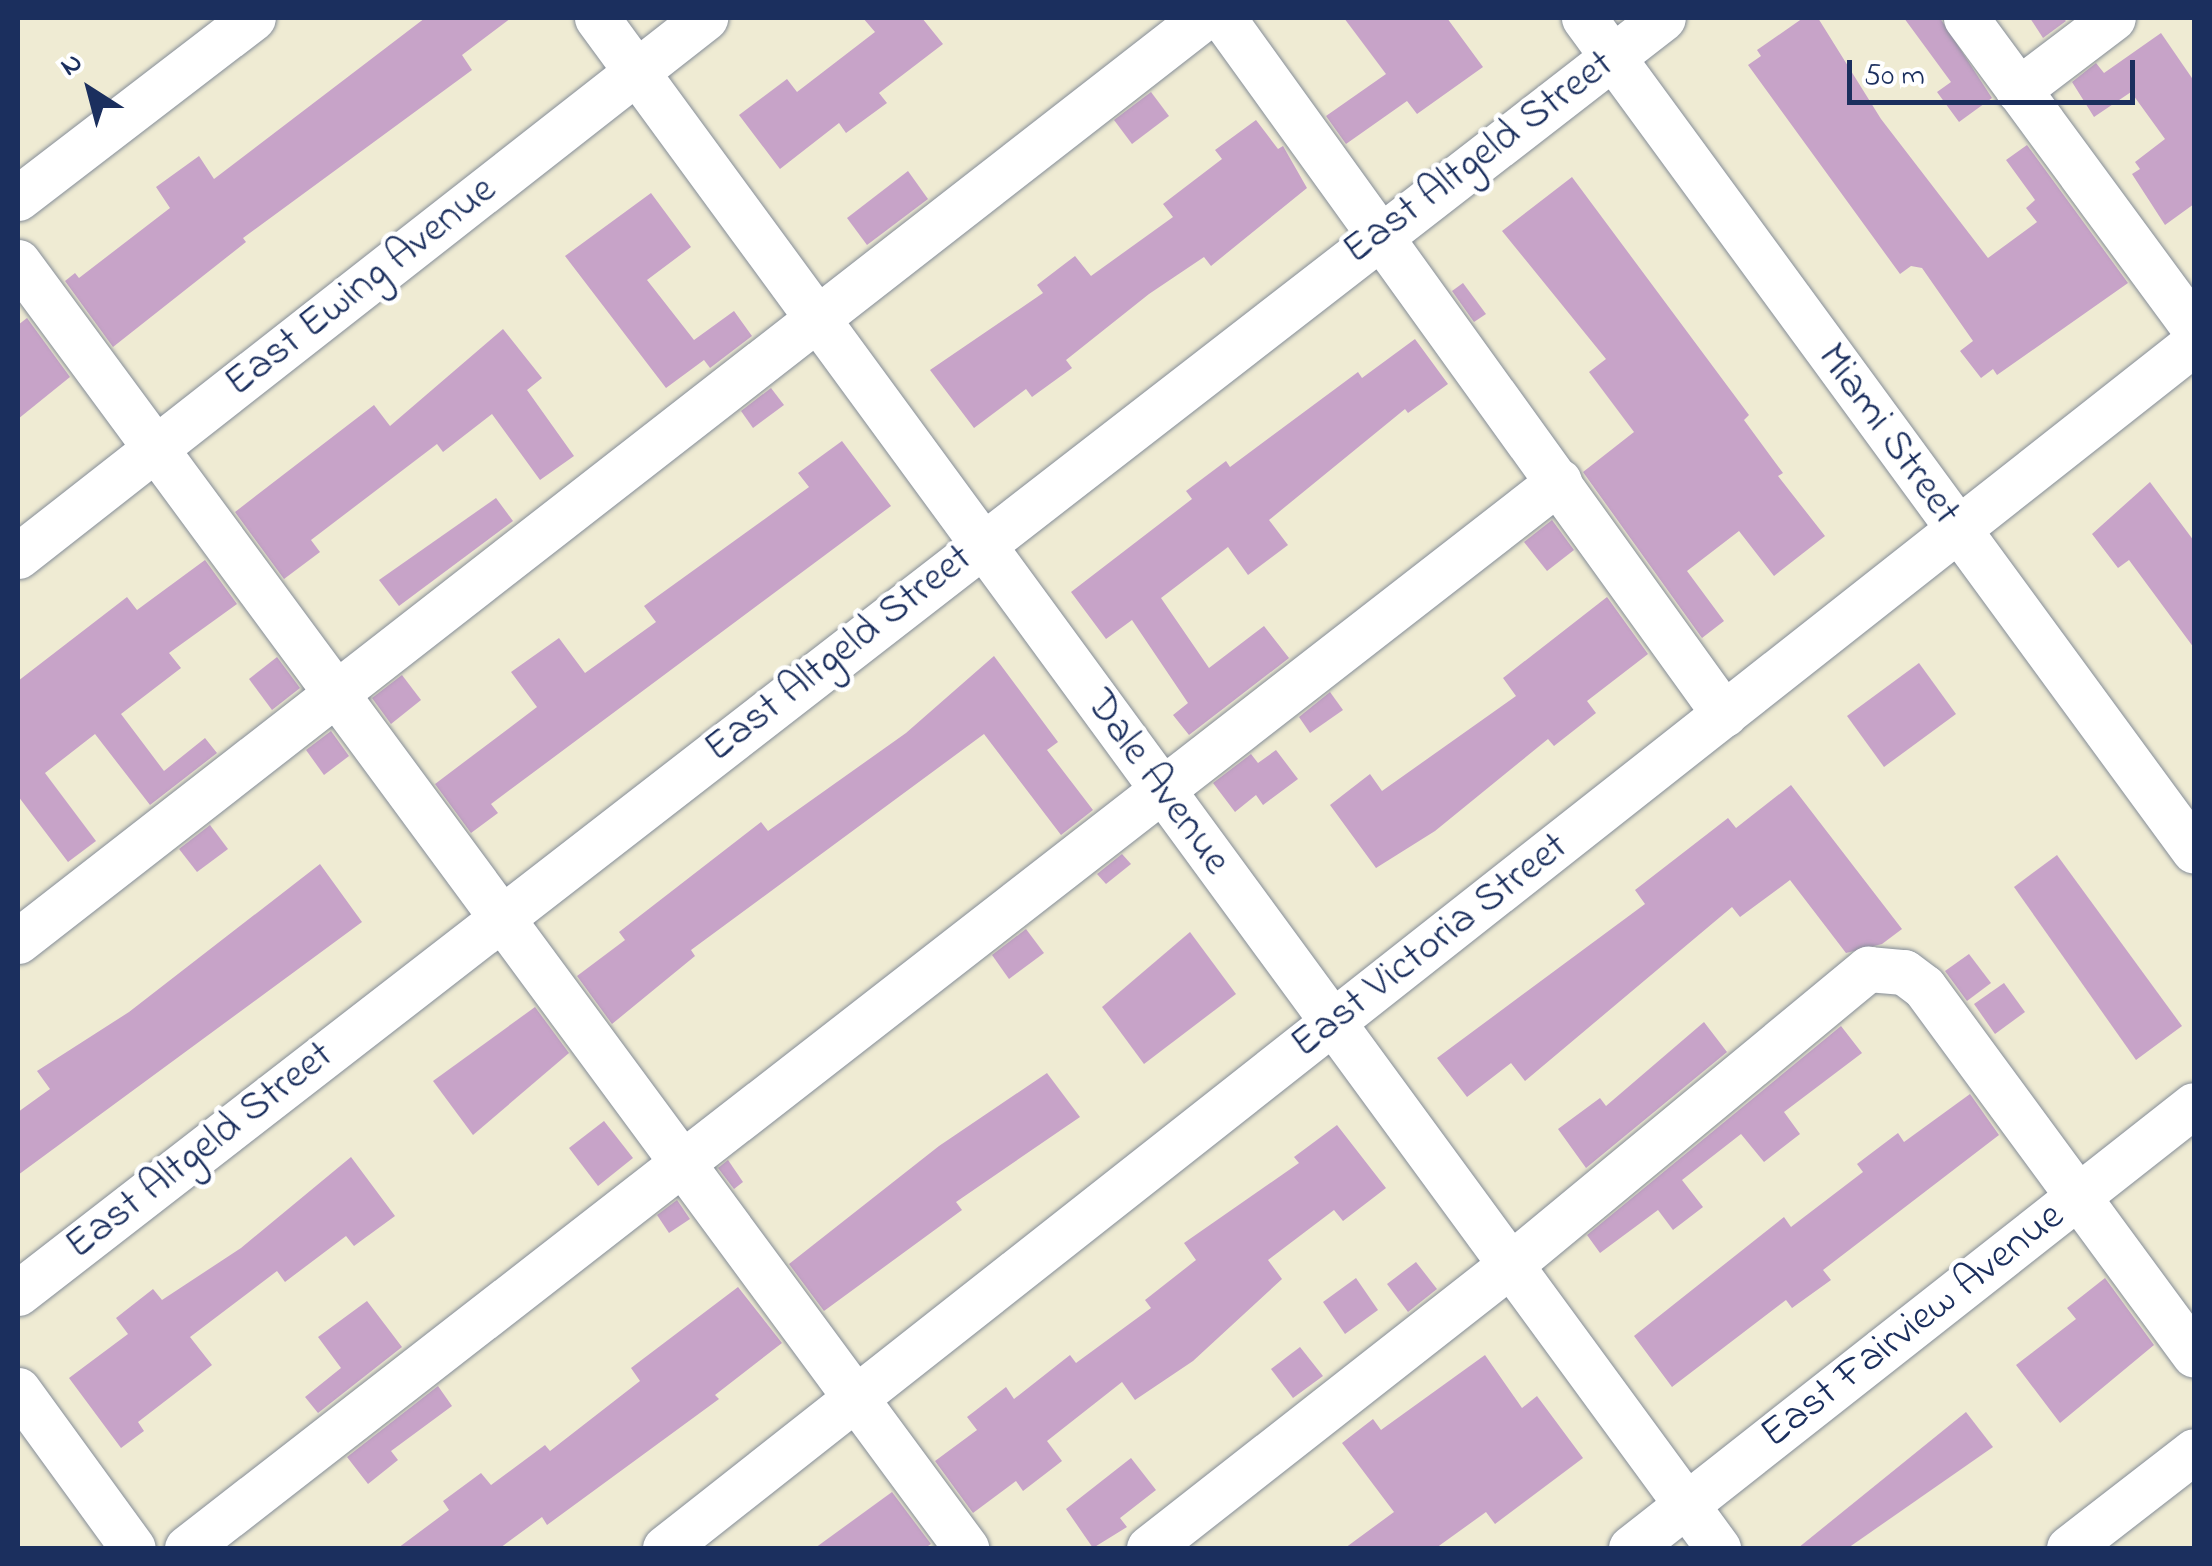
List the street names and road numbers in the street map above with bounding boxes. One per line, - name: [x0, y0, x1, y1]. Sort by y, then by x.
- street label: East Altgeld Street: [1334, 40, 1624, 276]
- street label: East Ewing Avenue: [215, 165, 507, 409]
- street label: Miami Street: [1805, 334, 1971, 536]
- street label: East Altgeld Street: [695, 534, 983, 774]
- street label: Dale Avenue: [1073, 681, 1241, 885]
- street label: East Victoria Street: [1281, 822, 1579, 1070]
- street label: East Altgeld Street: [56, 1031, 344, 1271]
- street label: East Fairview Avenue: [1751, 1192, 2075, 1460]

